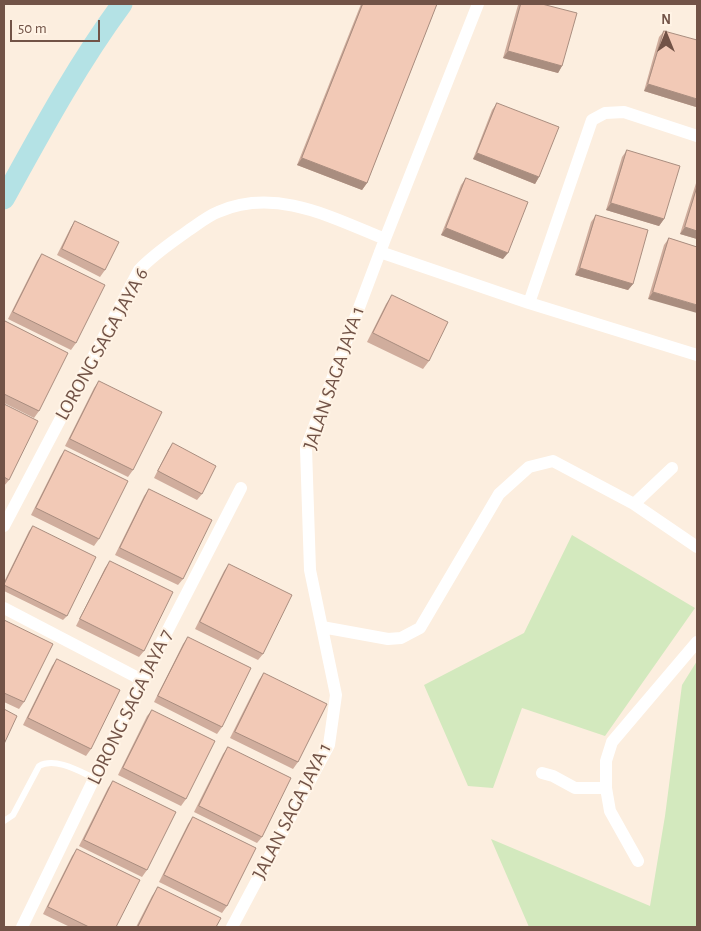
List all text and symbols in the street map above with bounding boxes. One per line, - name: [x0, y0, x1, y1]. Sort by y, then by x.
- scale bar: [12, 10, 102, 42]
- north arrow: [641, 10, 691, 60]
- text: N: [661, 13, 671, 27]
- text: 50 m: [18, 21, 47, 36]
- street label: LORONG SAGA JAYA 6: [50, 263, 154, 425]
- street label: JALAN SAGA JAYA 1: [298, 303, 370, 453]
- street label: LORONG SAGA JAYA 7: [82, 625, 178, 789]
- street label: JALAN SAGA JAYA 1: [247, 739, 337, 883]

